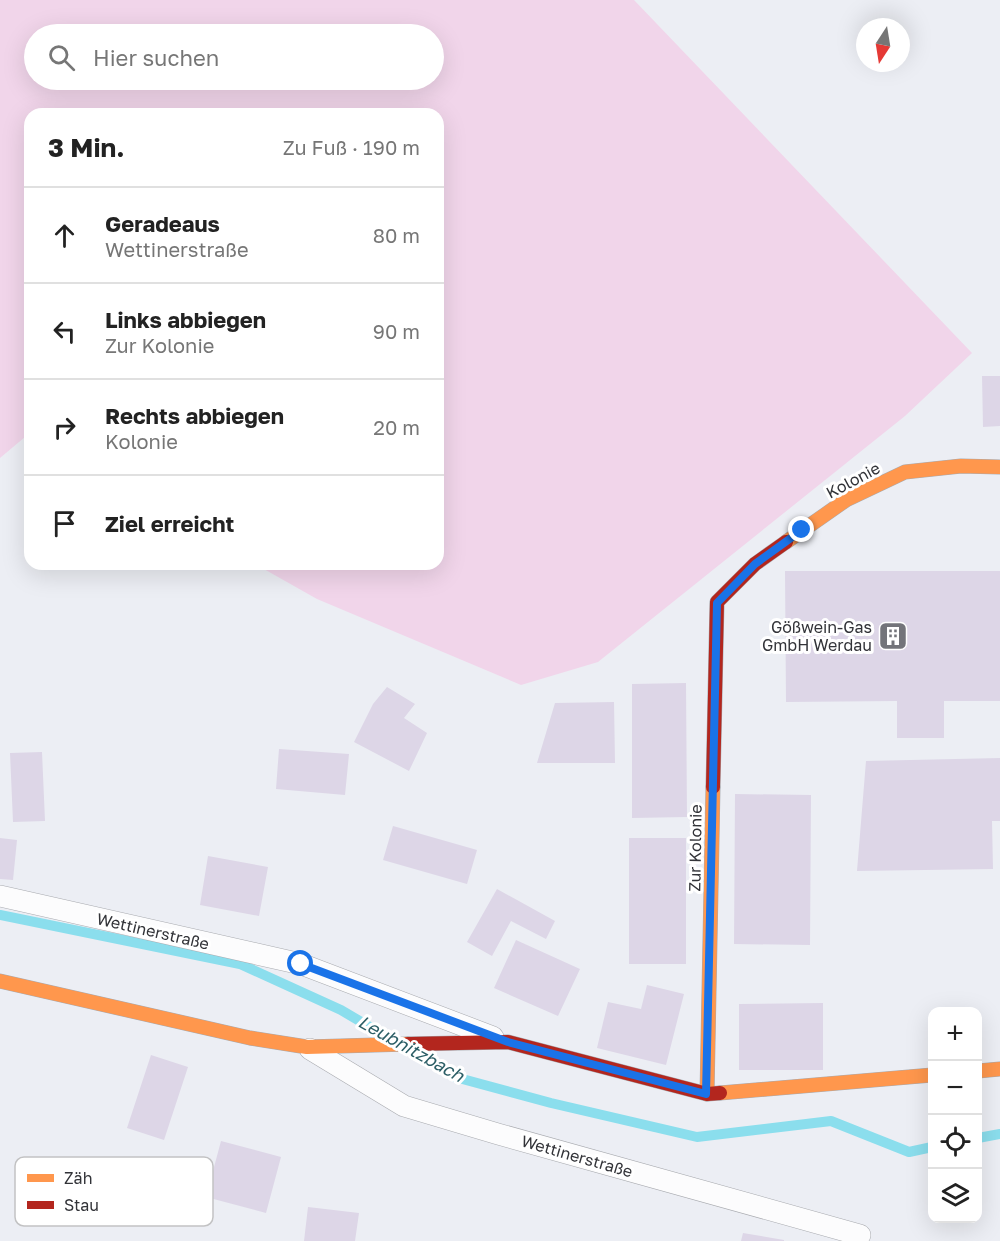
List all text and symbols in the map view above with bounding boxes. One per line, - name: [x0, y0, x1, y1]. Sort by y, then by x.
- north arrow: [856, 18, 910, 72]
- search box: [24, 24, 444, 90]
- icon: search: [45, 41, 78, 74]
- text: Hier suchen: [93, 44, 219, 71]
- text: 3 Min.: [48, 132, 125, 163]
- text: Zu Fuß · 190 m: [283, 135, 420, 159]
- text: Geradeaus: [105, 210, 220, 237]
- icon: ahead: [48, 219, 81, 252]
- text: 80 m: [373, 223, 420, 247]
- text: Wettinerstraße: [105, 237, 249, 261]
- text: Links abbiegen: [105, 306, 266, 333]
- icon: left: [48, 315, 81, 348]
- text: 90 m: [373, 319, 420, 343]
- text: Zur Kolonie: [105, 333, 214, 357]
- text: Rechts abbiegen: [105, 402, 284, 429]
- icon: right: [48, 411, 81, 444]
- text: 20 m: [373, 415, 420, 439]
- text: Kolonie: [105, 429, 178, 453]
- street label: Kolonie: [823, 457, 883, 503]
- icon: arrive: [48, 507, 81, 540]
- text: Ziel erreicht: [105, 510, 234, 537]
- route end: [788, 516, 814, 542]
- place label: Gößwein-Gas GmbH Werdau: [762, 617, 872, 655]
- building icon: Gößwein-Gas GmbH Werdau: [877, 620, 909, 652]
- street label: Zur Kolonie: [684, 804, 706, 892]
- street label: Wettinerstraße: [95, 908, 211, 954]
- route start: [287, 950, 313, 976]
- map controls: [928, 1007, 982, 1223]
- button: +: [928, 1007, 982, 1061]
- water label: Leubnitzbach: [355, 1010, 469, 1087]
- button: −: [928, 1061, 982, 1115]
- button: locate: [928, 1115, 982, 1169]
- street label: Wettinerstraße: [519, 1131, 635, 1181]
- legend: [15, 1157, 213, 1226]
- text: Zäh: [64, 1168, 92, 1188]
- button: layers: [928, 1169, 982, 1223]
- text: Stau: [64, 1195, 99, 1215]

